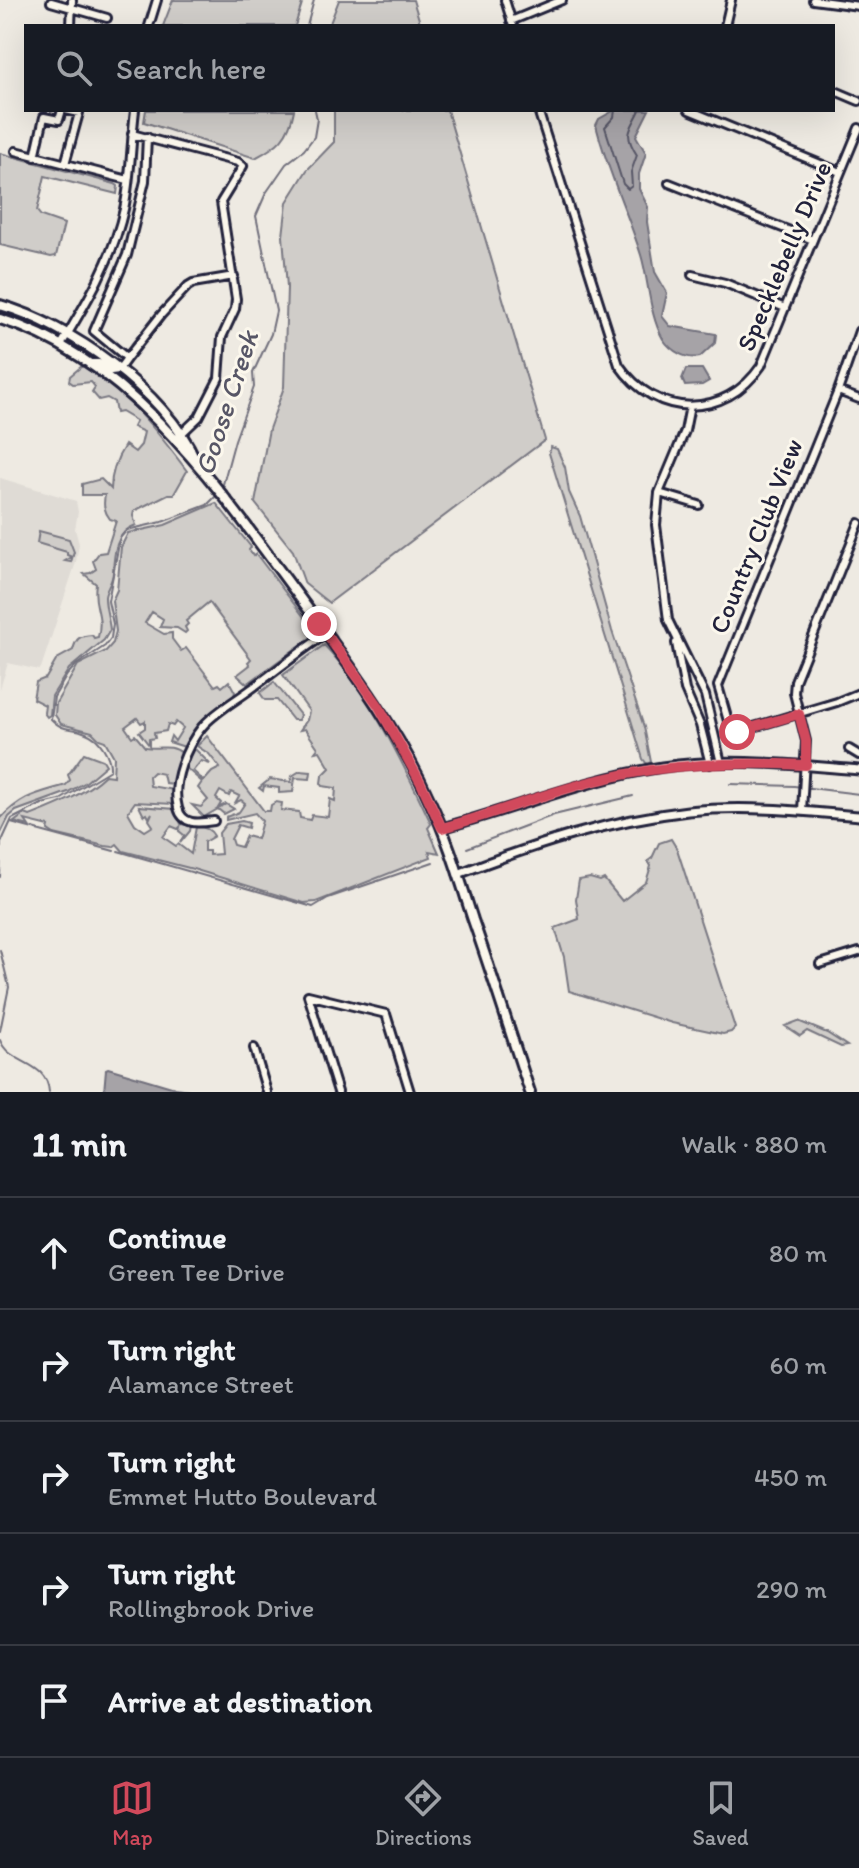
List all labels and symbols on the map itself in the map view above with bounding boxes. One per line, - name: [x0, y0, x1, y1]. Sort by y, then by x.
- street label: Specklebelly Drive: [730, 156, 838, 356]
- water label: Goose Creek: [187, 325, 266, 480]
- street label: Country Club View: [702, 434, 810, 638]
- route end: [301, 606, 337, 642]
- route start: [719, 714, 755, 750]

